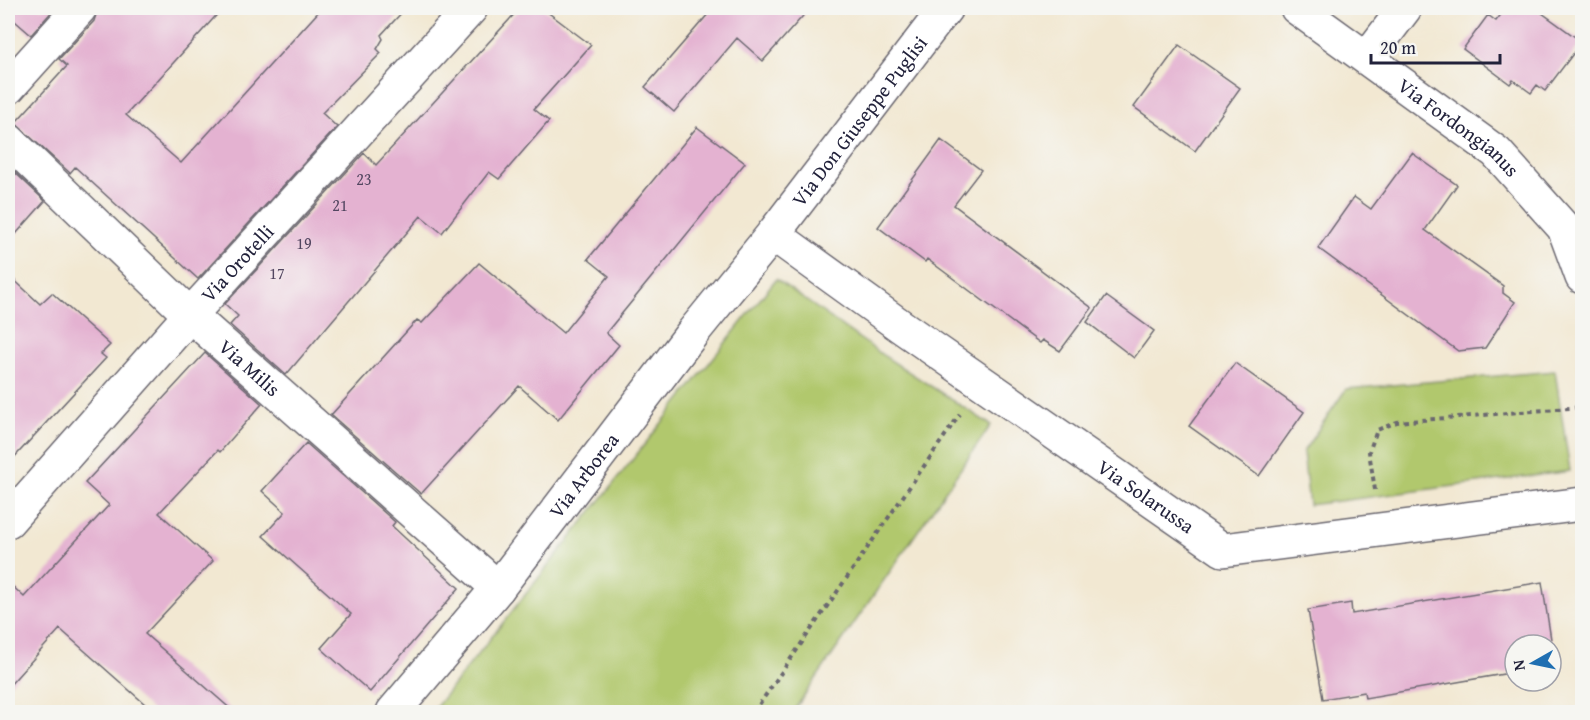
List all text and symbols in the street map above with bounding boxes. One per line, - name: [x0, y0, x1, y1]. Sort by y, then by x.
- scale bar: [1371, 27, 1500, 65]
- street label: Via Don Giuseppe Puglisi: [784, 29, 934, 212]
- text: 20 m: [1380, 34, 1416, 61]
- street label: Via Fordongianus: [1392, 71, 1526, 183]
- house number: 23: [356, 167, 372, 191]
- house number: 21: [332, 193, 348, 217]
- street label: Via Orotelli: [194, 217, 280, 308]
- house number: 19: [296, 231, 312, 255]
- house number: 17: [269, 261, 285, 285]
- street label: Via Milis: [213, 332, 287, 403]
- street label: Via Arborea: [541, 426, 626, 524]
- street label: Via Solarussa: [1092, 452, 1201, 540]
- north arrow: [1503, 633, 1563, 693]
- text: N: [1505, 658, 1531, 673]

